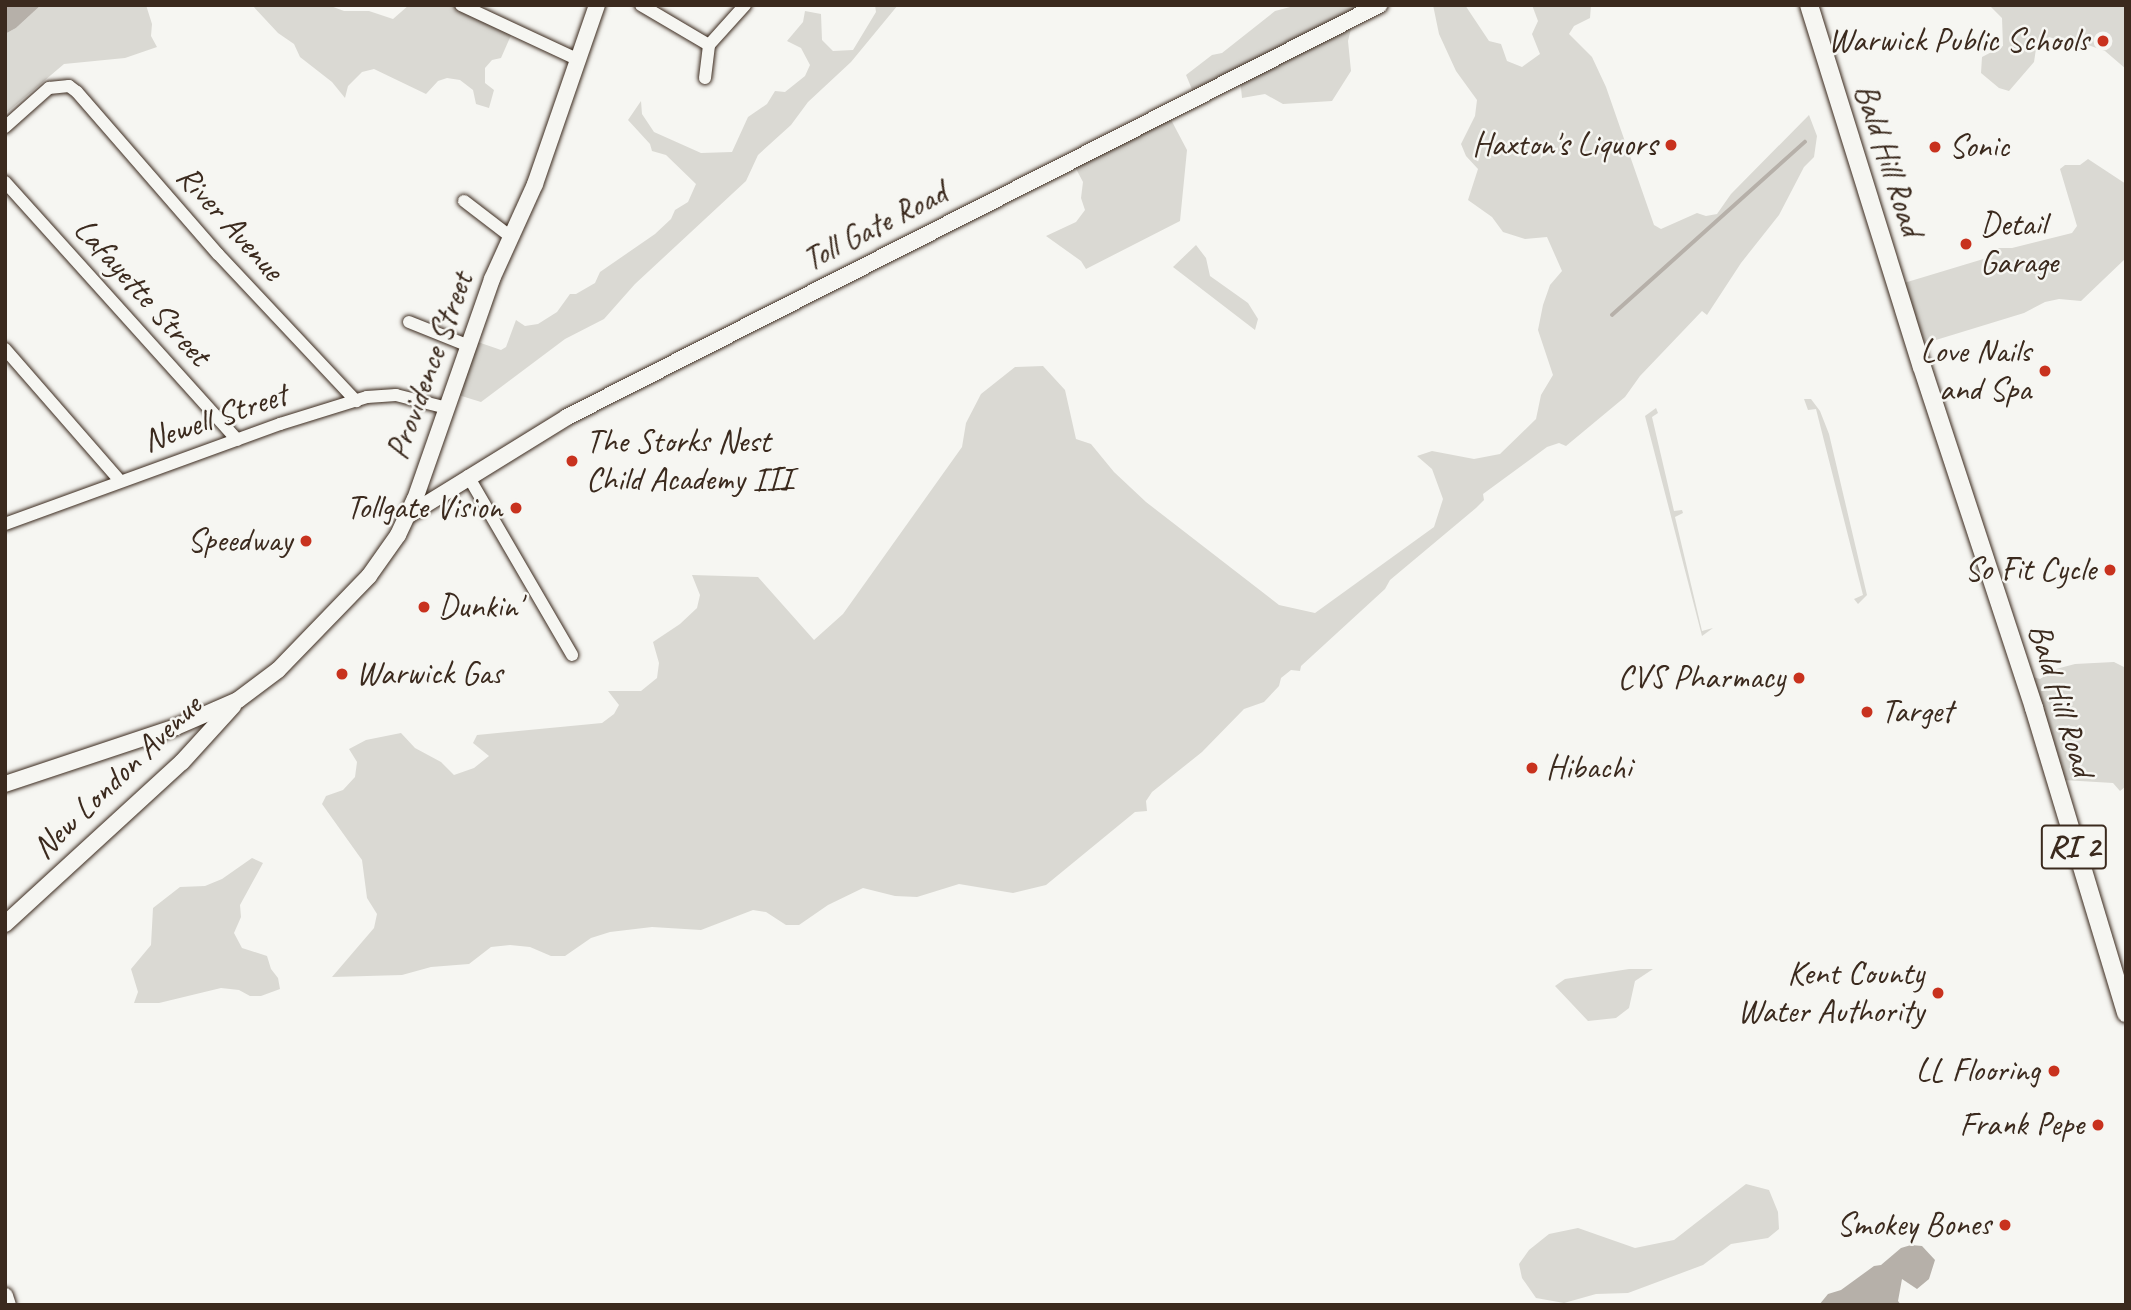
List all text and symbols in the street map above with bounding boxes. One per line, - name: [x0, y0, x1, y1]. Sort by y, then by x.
- place label: Warwick Public Schools: [1829, 21, 2089, 61]
- marker: Warwick Public Schools: [2095, 33, 2111, 49]
- street label: Bald Hill Road: [1845, 79, 1931, 241]
- place label: Haxton's Liquors: [1472, 125, 1657, 165]
- place label: Sonic: [1949, 127, 2009, 167]
- marker: Haxton's Liquors: [1663, 137, 1679, 153]
- marker: Sonic: [1927, 139, 1943, 155]
- street label: River Avenue: [168, 157, 292, 289]
- street label: Toll Gate Road: [795, 173, 955, 281]
- place label: Detail Garage: [1980, 205, 2058, 283]
- street label: Lafayette Street: [65, 210, 219, 374]
- marker: Detail Garage: [1958, 236, 1974, 252]
- street label: Providence Street: [378, 267, 482, 465]
- place label: Love Nails and Spa: [1918, 332, 2031, 410]
- marker: Love Nails and Spa: [2037, 363, 2053, 379]
- street label: Newell Street: [138, 375, 292, 461]
- place label: The Storks Nest Child Academy III: [586, 422, 794, 500]
- marker: The Storks Nest Child Academy III: [564, 453, 580, 469]
- place label: Tollgate Vision: [346, 488, 502, 528]
- marker: Tollgate Vision: [508, 500, 524, 516]
- place label: Speedway: [187, 521, 292, 561]
- marker: Speedway: [298, 533, 314, 549]
- place label: So Fit Cycle: [1966, 550, 2096, 590]
- marker: So Fit Cycle: [2102, 562, 2118, 578]
- place label: Dunkin': [438, 587, 521, 627]
- marker: Dunkin': [416, 599, 432, 615]
- street label: Bald Hill Road: [2019, 619, 2103, 781]
- place label: Warwick Gas: [356, 654, 503, 694]
- place label: CVS Pharmacy: [1618, 658, 1785, 698]
- marker: Warwick Gas: [334, 666, 350, 682]
- marker: CVS Pharmacy: [1791, 670, 1807, 686]
- street label: New London Avenue: [24, 686, 210, 868]
- place label: Target: [1881, 692, 1953, 732]
- marker: Target: [1859, 704, 1875, 720]
- place label: Hibachi: [1546, 748, 1631, 788]
- marker: Hibachi: [1524, 760, 1540, 776]
- road number: RI 2: [2041, 818, 2107, 876]
- place label: Kent County Water Authority: [1738, 954, 1924, 1032]
- marker: Kent County Water Authority: [1930, 985, 1946, 1001]
- place label: LL Flooring: [1915, 1051, 2040, 1091]
- marker: LL Flooring: [2046, 1063, 2062, 1079]
- place label: Frank Pepe: [1960, 1105, 2084, 1145]
- marker: Frank Pepe: [2090, 1117, 2106, 1133]
- place label: Smokey Bones: [1837, 1205, 1991, 1245]
- marker: Smokey Bones: [1997, 1217, 2013, 1233]

